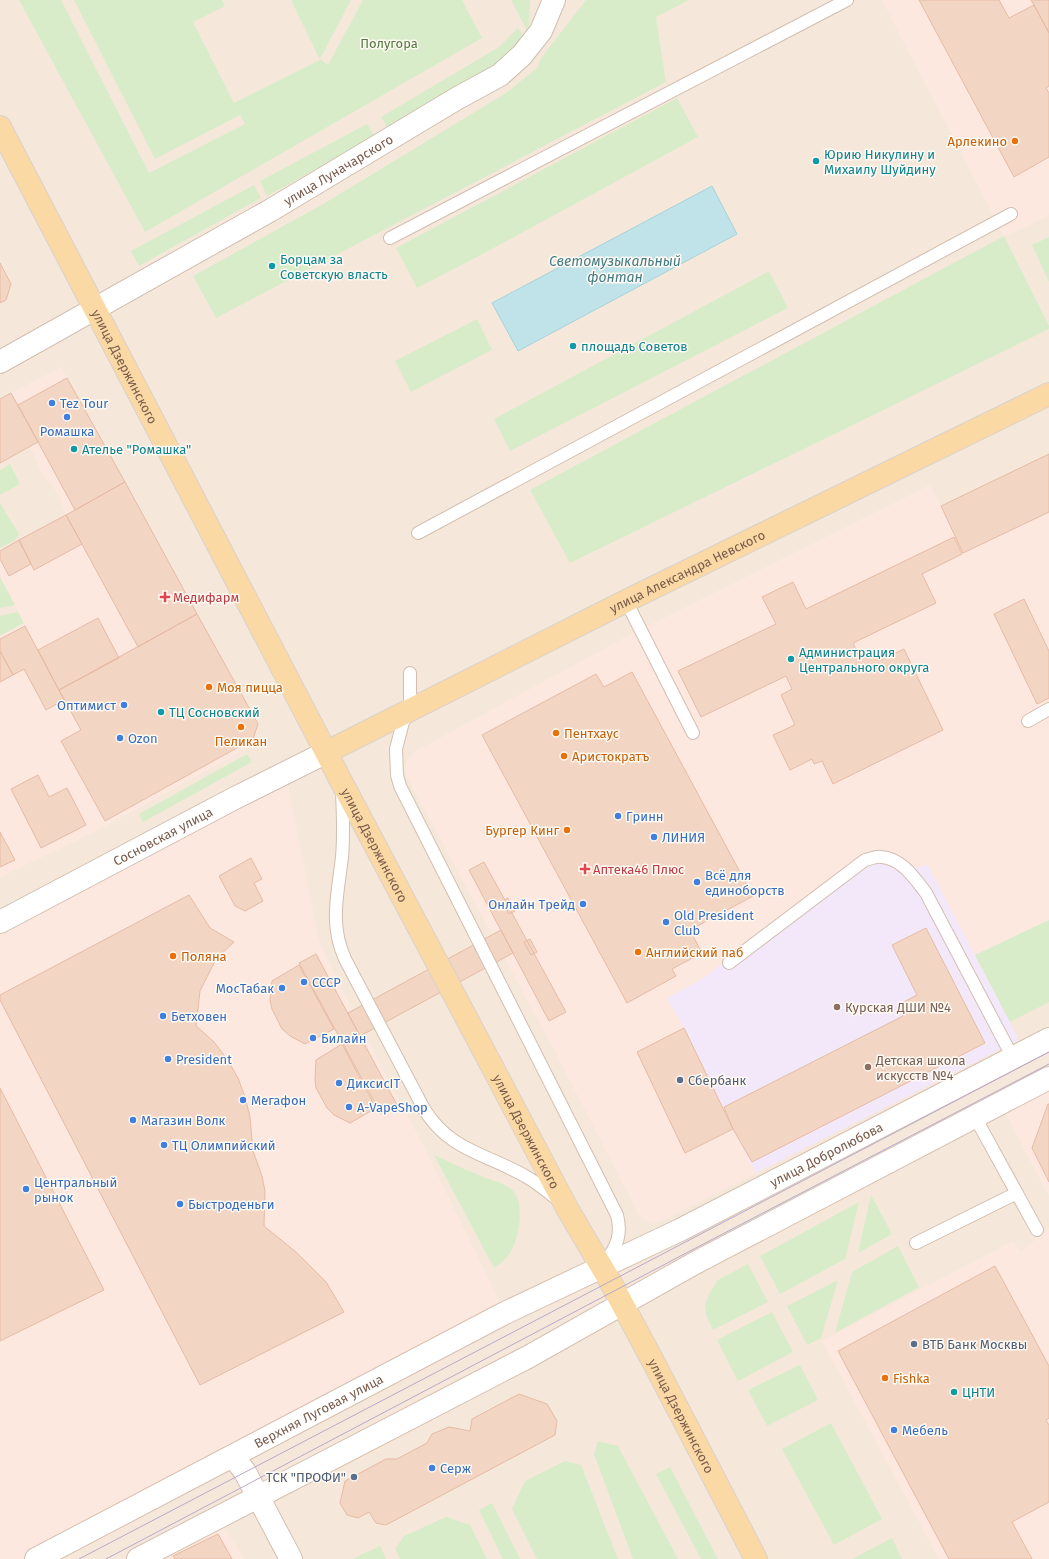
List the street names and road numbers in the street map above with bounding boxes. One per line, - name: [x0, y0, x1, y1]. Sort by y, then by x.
- street label: улица Луначарского: [281, 131, 395, 208]
- street label: улица Дзержинского: [89, 307, 161, 426]
- street label: улица Александра Невского: [607, 527, 767, 616]
- street label: улица Дзержинского: [339, 785, 411, 905]
- street label: Сосновская улица: [110, 804, 215, 868]
- street label: улица Дзержинского: [490, 1072, 563, 1191]
- street label: улица Добролюбова: [767, 1119, 885, 1190]
- street label: улица Дзержинского: [645, 1356, 717, 1476]
- street label: Верхняя Луговая улица: [251, 1371, 386, 1451]

